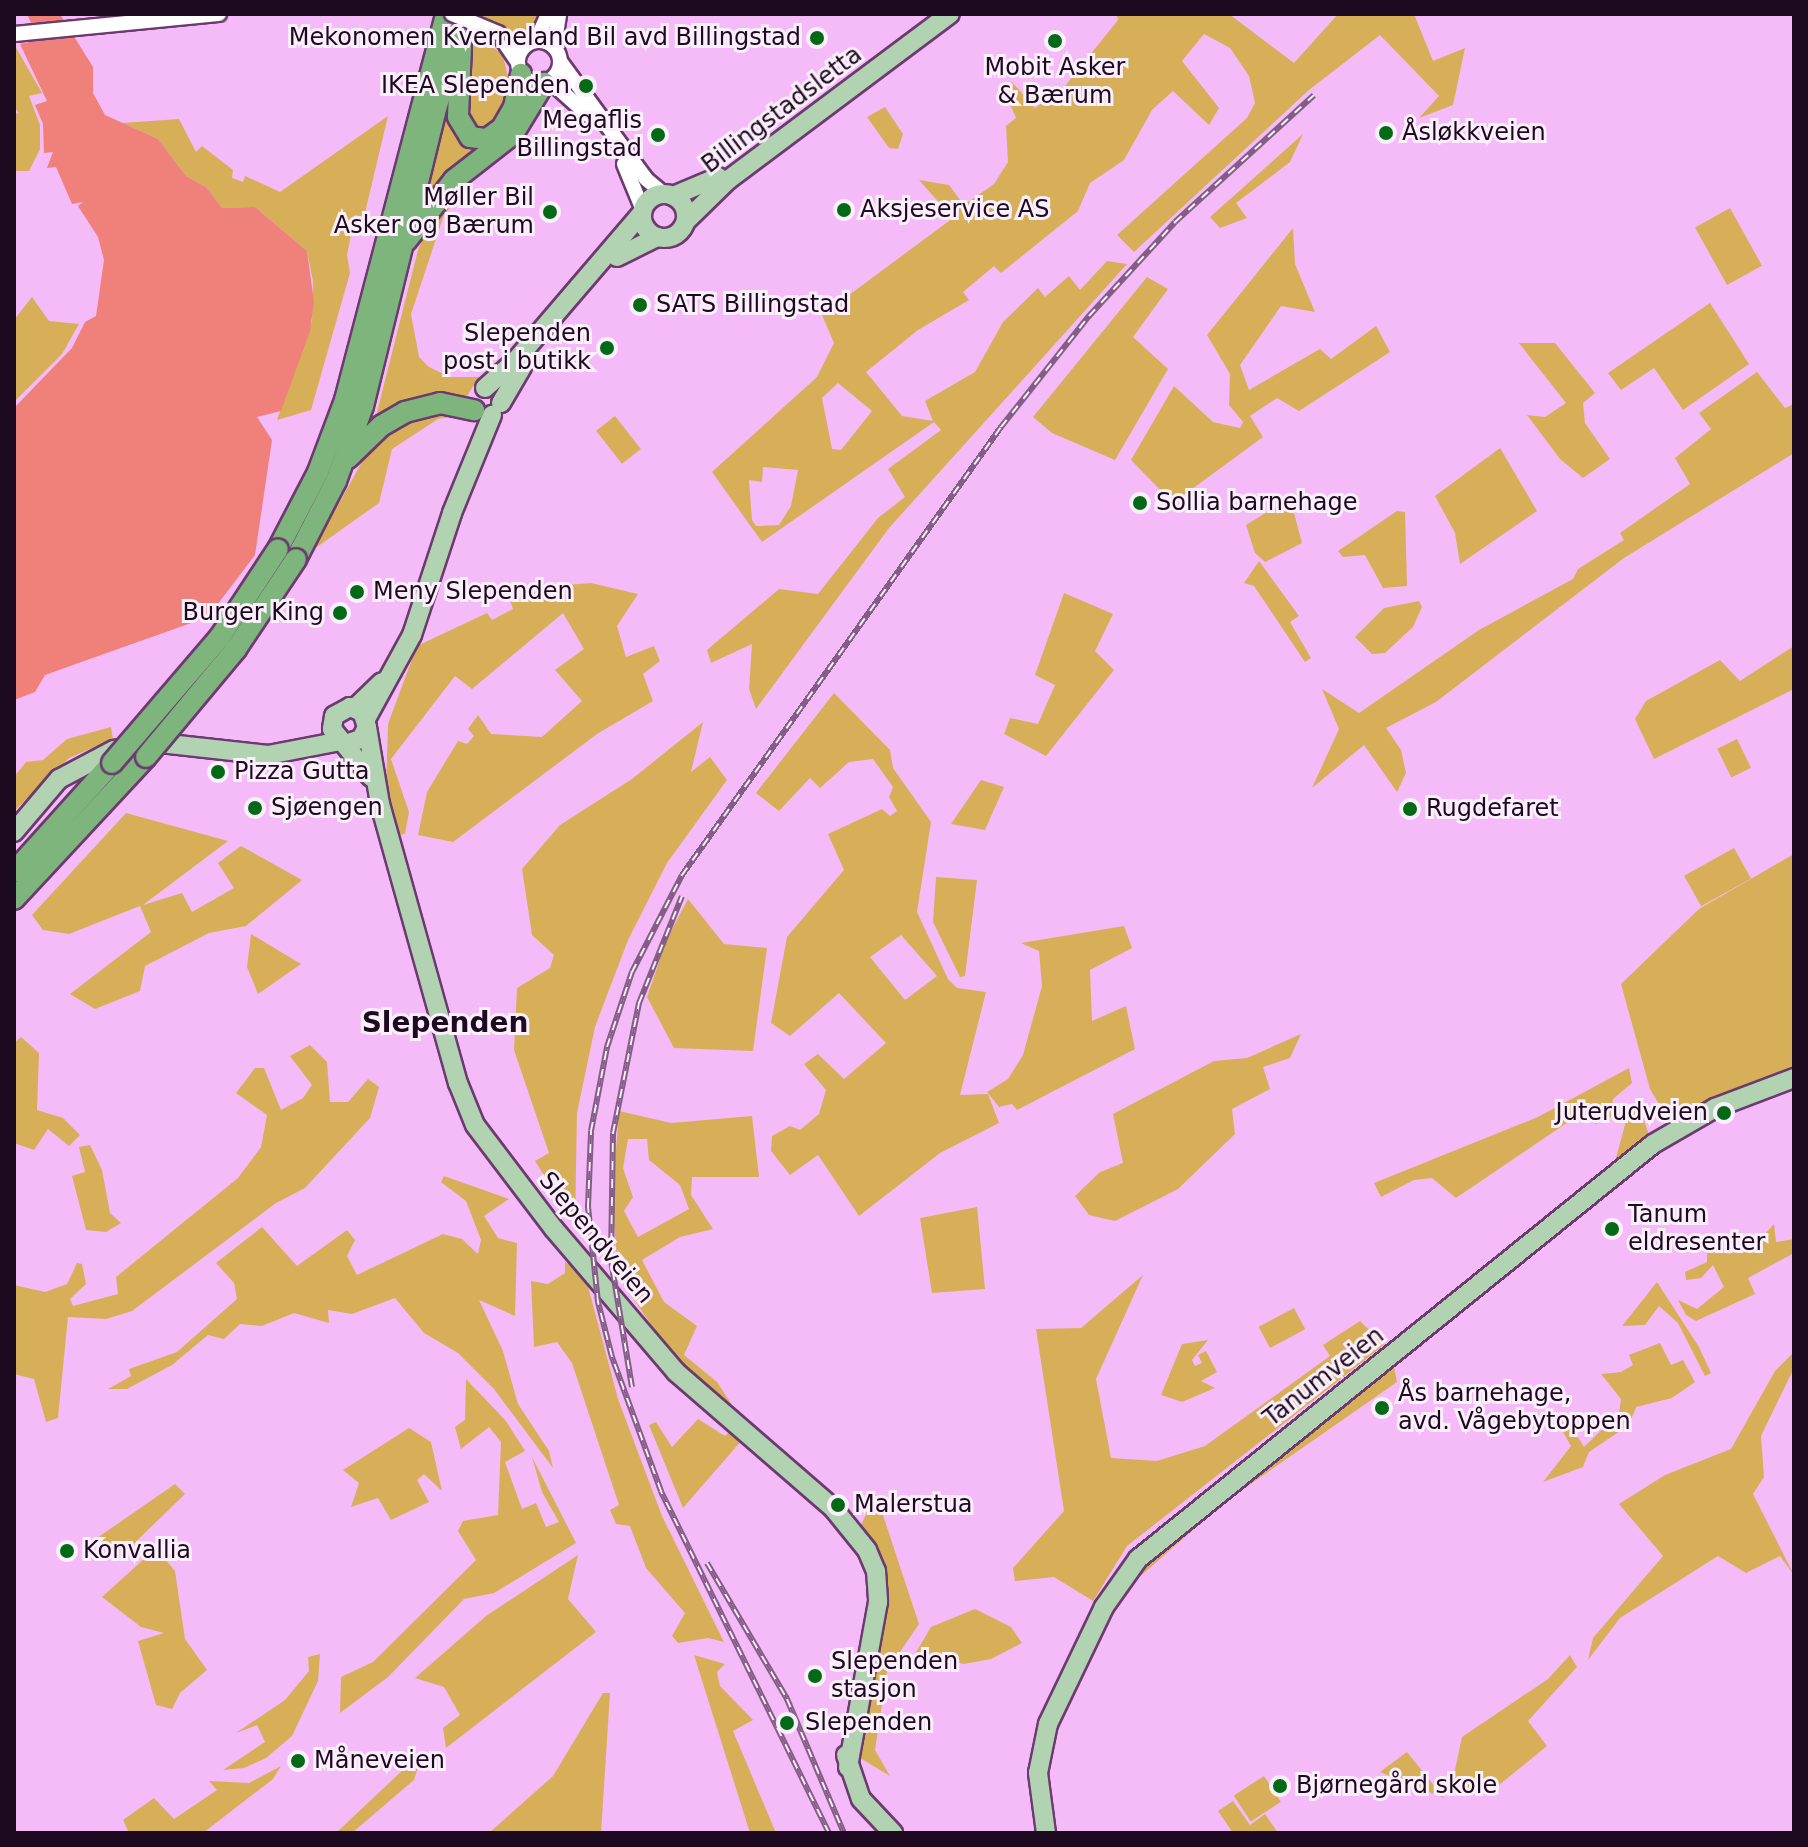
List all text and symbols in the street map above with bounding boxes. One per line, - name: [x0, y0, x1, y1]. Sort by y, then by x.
- place label: Mekonomen Kverneland Bil avd Billingstad: [289, 24, 801, 52]
- marker: Mekonomen Kverneland Bil avd Billingstad: [808, 29, 826, 47]
- marker: Mobit Asker & Bærum: [1046, 32, 1064, 50]
- street label: Billingstadsletta: [696, 40, 868, 180]
- place label: Mobit Asker & Bærum: [985, 54, 1125, 110]
- place label: IKEA Slependen: [381, 72, 570, 100]
- marker: IKEA Slependen: [577, 77, 595, 95]
- place label: Megaflis Billingstad: [517, 107, 642, 163]
- place label: Åsløkkveien: [1402, 119, 1546, 147]
- marker: Åsløkkveien: [1377, 124, 1395, 142]
- marker: Megaflis Billingstad: [649, 126, 667, 144]
- place label: Møller Bil Asker og Bærum: [334, 184, 534, 240]
- place label: Aksjeservice AS: [860, 196, 1050, 224]
- marker: Aksjeservice AS: [835, 201, 853, 219]
- marker: Møller Bil Asker og Bærum: [541, 203, 559, 221]
- place label: SATS Billingstad: [656, 291, 849, 319]
- marker: SATS Billingstad: [631, 296, 649, 314]
- place label: Slependen post i butikk: [443, 320, 591, 376]
- marker: Slependen post i butikk: [598, 339, 616, 357]
- place label: Sollia barnehage: [1156, 489, 1358, 517]
- marker: Sollia barnehage: [1131, 494, 1149, 512]
- place label: Meny Slependen: [373, 578, 573, 606]
- marker: Meny Slependen: [348, 583, 366, 601]
- place label: Burger King: [183, 599, 324, 627]
- marker: Burger King: [331, 604, 349, 622]
- place label: Pizza Gutta: [234, 758, 369, 786]
- marker: Pizza Gutta: [209, 763, 227, 781]
- place label: Sjøengen: [271, 794, 383, 822]
- place label: Rugdefaret: [1426, 795, 1559, 823]
- marker: Sjøengen: [246, 799, 264, 817]
- marker: Rugdefaret: [1401, 800, 1419, 818]
- district label: Slependen: [362, 1006, 528, 1040]
- place label: Juterudveien: [1556, 1099, 1708, 1127]
- marker: Juterudveien: [1715, 1104, 1733, 1122]
- street label: Slependveien: [533, 1166, 659, 1310]
- place label: Tanum eldresenter: [1628, 1201, 1765, 1257]
- marker: Tanum eldresenter: [1603, 1220, 1621, 1238]
- street label: Tanumveien: [1258, 1321, 1390, 1433]
- place label: Ås barnehage, avd. Vågebytoppen: [1398, 1380, 1631, 1436]
- marker: Ås barnehage, avd. Vågebytoppen: [1373, 1399, 1391, 1417]
- place label: Malerstua: [854, 1491, 973, 1519]
- marker: Malerstua: [829, 1496, 847, 1514]
- place label: Konvallia: [83, 1537, 191, 1565]
- marker: Konvallia: [58, 1542, 76, 1560]
- place label: Slependen stasjon: [831, 1648, 958, 1704]
- marker: Slependen stasjon: [806, 1667, 824, 1685]
- place label: Slependen: [805, 1709, 932, 1737]
- marker: Slependen: [776, 1712, 798, 1734]
- place label: Måneveien: [314, 1747, 445, 1775]
- marker: Måneveien: [289, 1752, 307, 1770]
- place label: Bjørnegård skole: [1296, 1772, 1497, 1800]
- marker: Bjørnegård skole: [1271, 1777, 1289, 1795]

